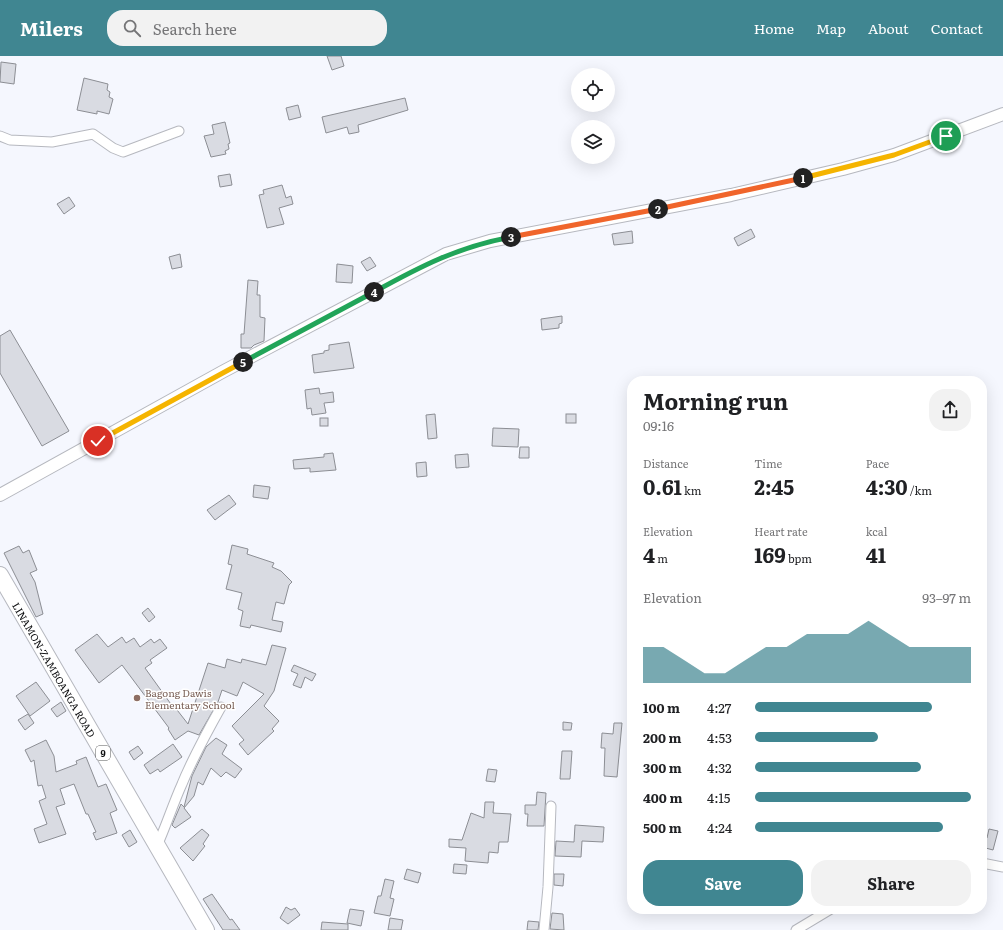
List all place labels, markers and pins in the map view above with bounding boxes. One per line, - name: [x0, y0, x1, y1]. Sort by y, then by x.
- pin: [929, 119, 963, 153]
- pin: 1: [793, 168, 813, 188]
- pin: 2: [648, 199, 668, 219]
- pin: 3: [501, 227, 521, 247]
- pin: 4: [364, 282, 384, 302]
- pin: 5: [233, 352, 253, 372]
- pin: [81, 424, 115, 458]
- place label: Bagong Dawis Elementary School: [145, 685, 235, 712]
- marker: Bagong Dawis Elementary School: [132, 693, 142, 703]

